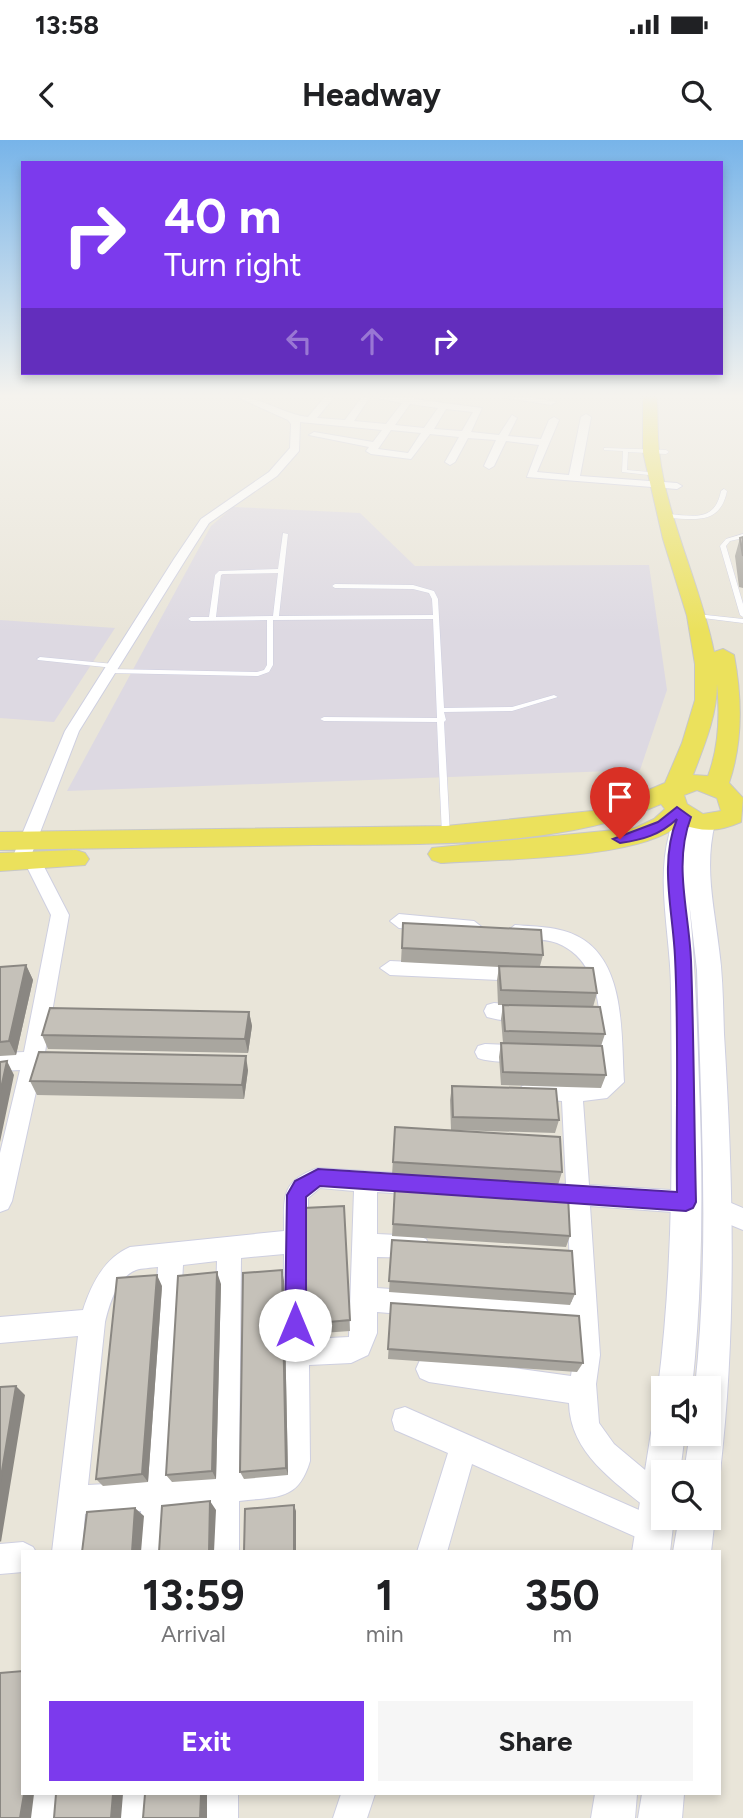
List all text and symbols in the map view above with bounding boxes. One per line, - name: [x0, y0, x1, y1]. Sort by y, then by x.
- text: 13:58: [35, 9, 99, 41]
- icon: back: [28, 76, 66, 114]
- text: Headway: [302, 76, 441, 114]
- icon: search: [677, 76, 715, 114]
- text: 40 m: [164, 186, 281, 245]
- icon: right: [49, 189, 140, 280]
- text: Turn right: [164, 246, 302, 284]
- icon: left: [280, 322, 318, 360]
- icon: ahead: [353, 322, 391, 360]
- icon: right: [426, 322, 464, 360]
- pin: [590, 767, 650, 839]
- icon: arrive: [601, 778, 639, 816]
- position arrow: [258, 1288, 332, 1362]
- map controls: [651, 1376, 721, 1530]
- button: sound: [651, 1376, 721, 1446]
- button: search: [651, 1460, 721, 1530]
- text: 13:59: [142, 1570, 245, 1621]
- text: 1: [376, 1570, 394, 1621]
- text: 350: [525, 1570, 600, 1621]
- text: Arrival: [161, 1620, 226, 1648]
- text: min: [366, 1620, 404, 1648]
- text: m: [553, 1620, 572, 1648]
- button: Exit: [49, 1701, 364, 1781]
- button: Share: [378, 1701, 693, 1781]

